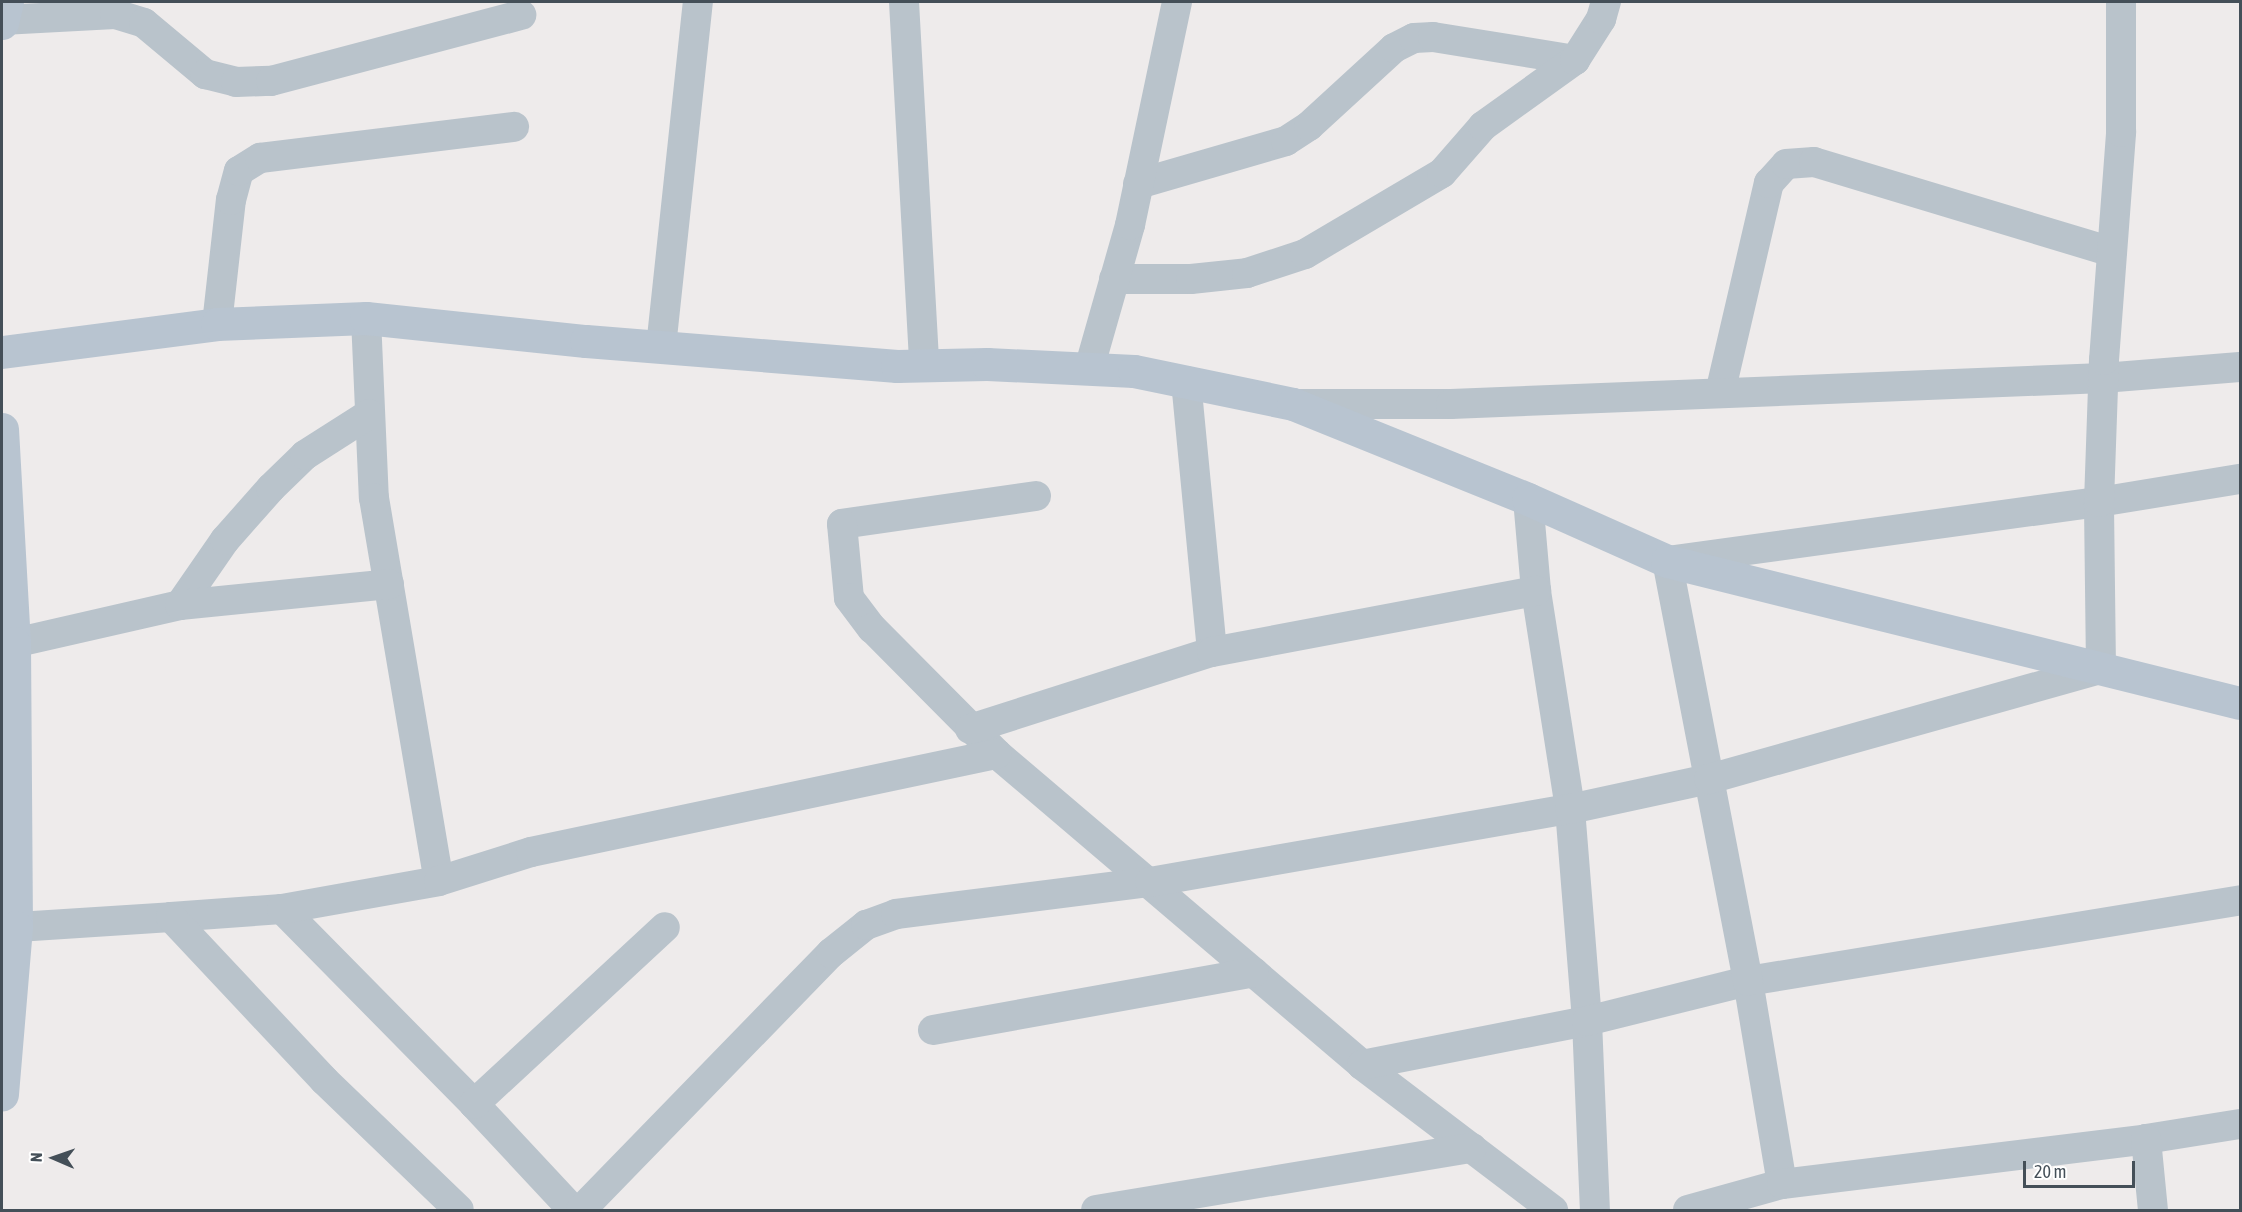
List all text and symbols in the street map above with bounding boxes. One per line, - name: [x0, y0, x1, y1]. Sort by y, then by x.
- north arrow: [24, 1128, 84, 1188]
- scale bar: [2026, 1149, 2138, 1187]
- text: N: [27, 1152, 45, 1162]
- text: 20 m: [2034, 1161, 2066, 1182]

